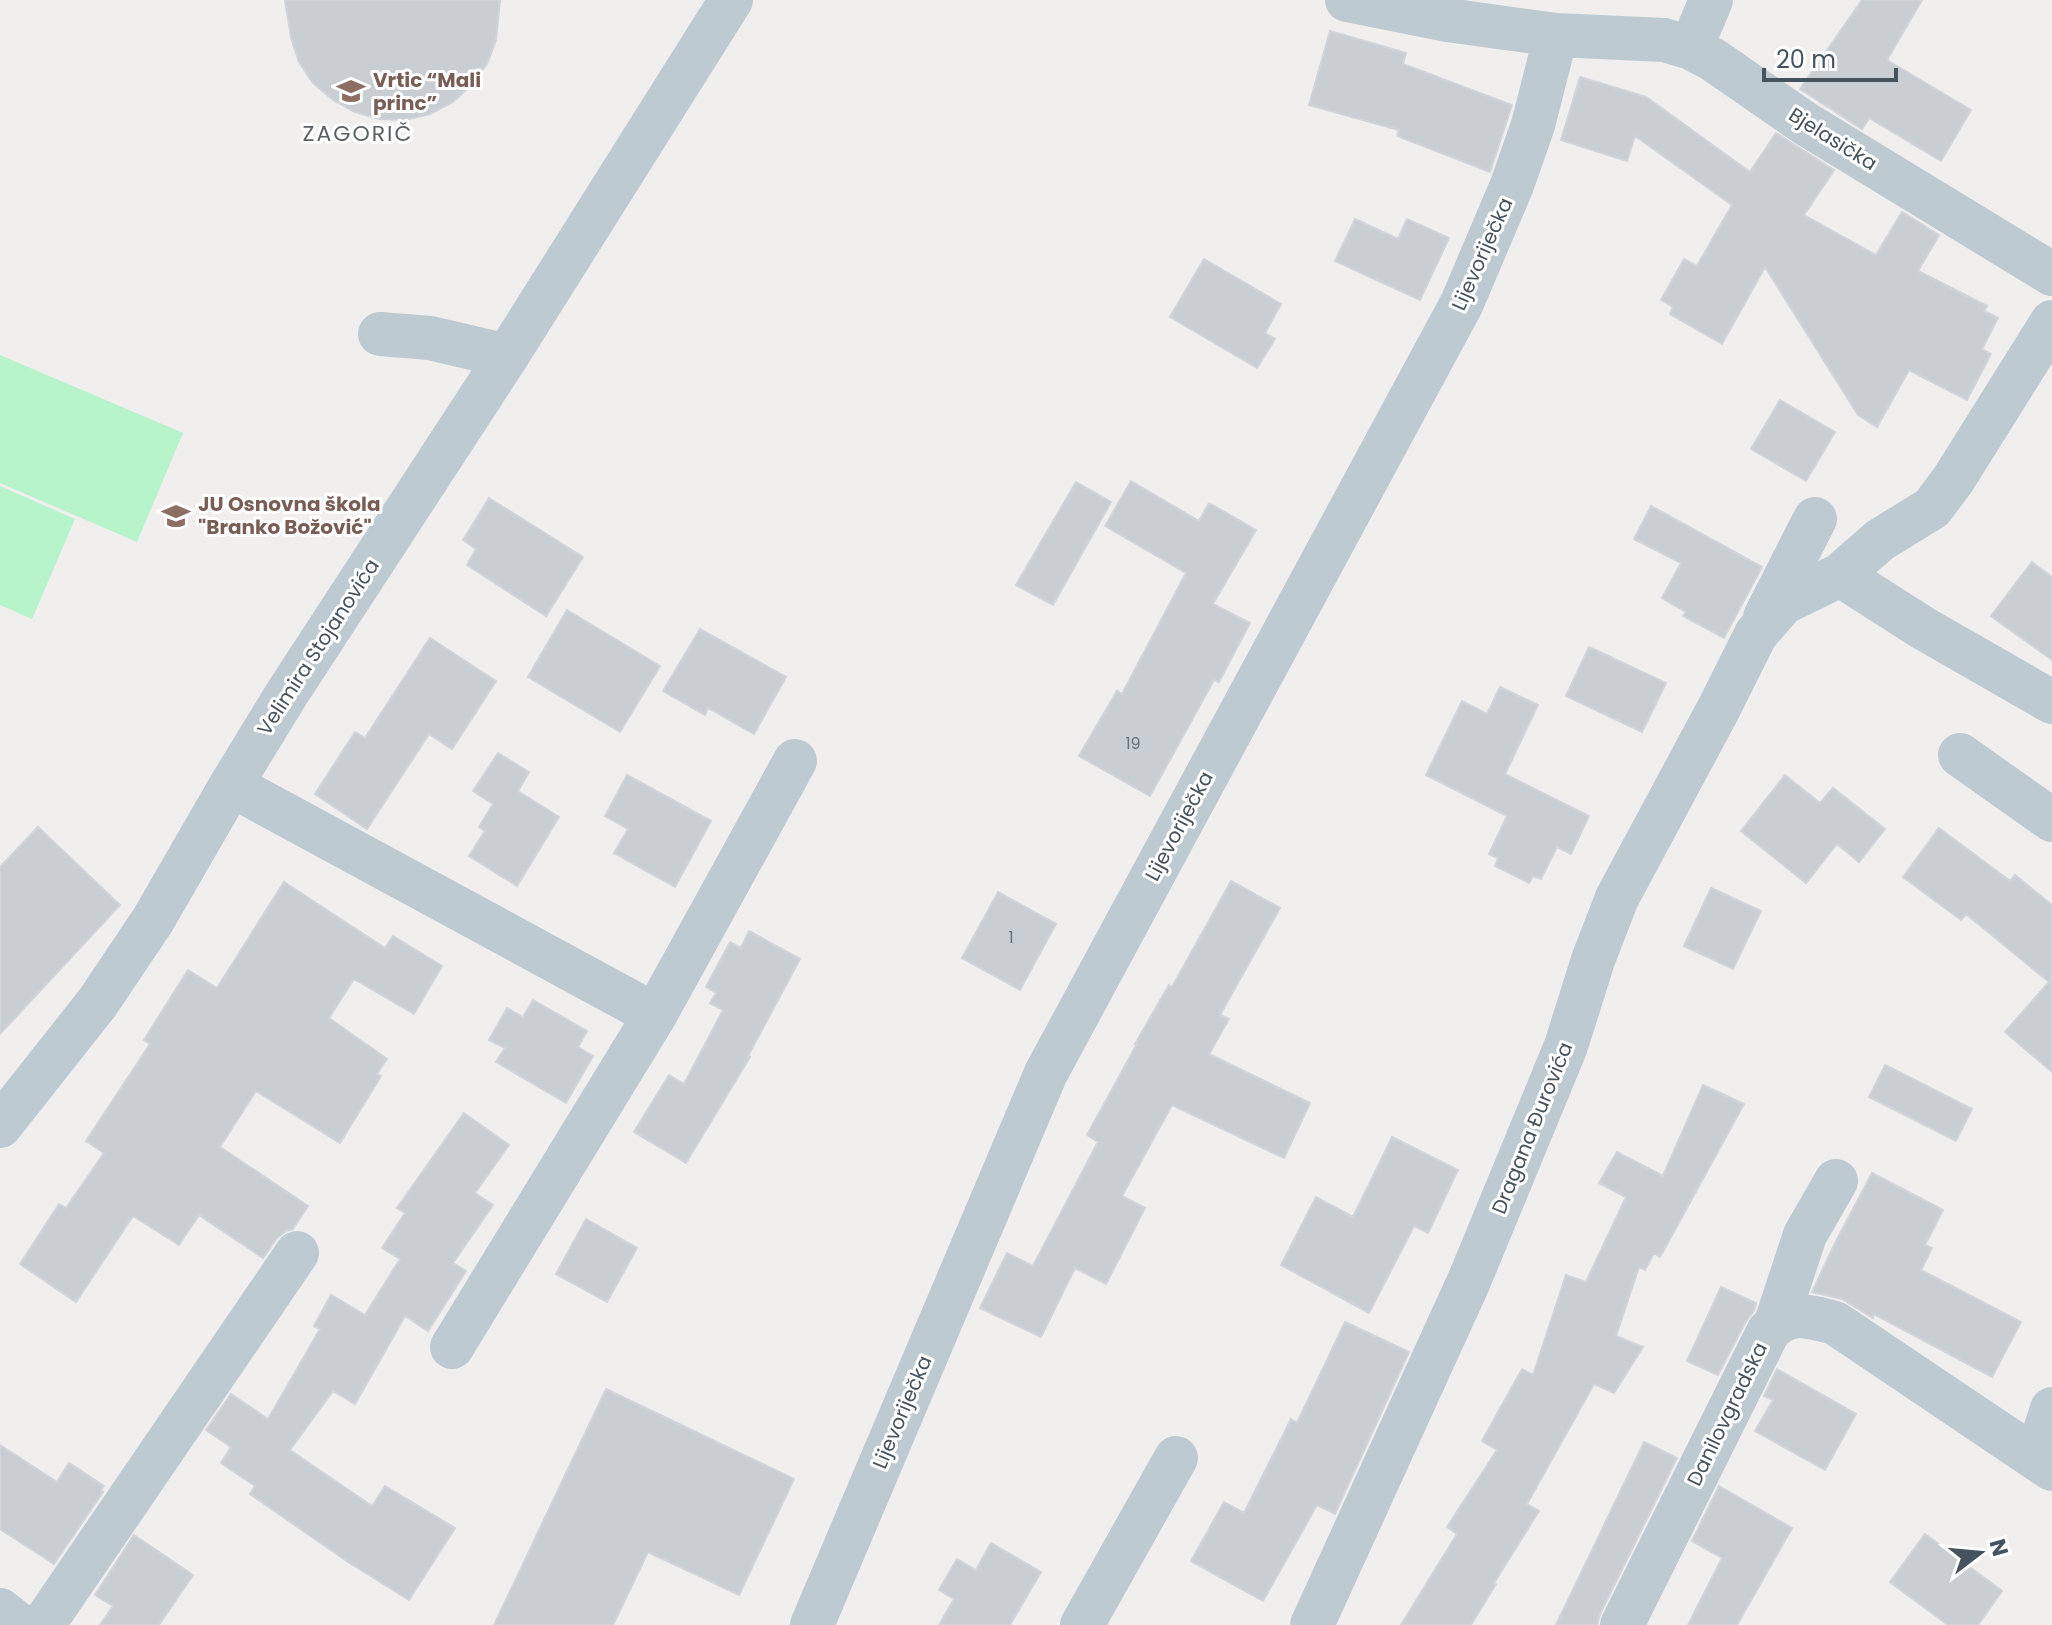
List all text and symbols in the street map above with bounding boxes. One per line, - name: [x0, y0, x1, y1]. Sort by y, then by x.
- scale bar: [1764, 32, 1896, 82]
- text: 20 m: [1776, 43, 1836, 76]
- place label: Vrtic “Mali princ”: [373, 66, 481, 117]
- school or university icon: Vrtic “Mali princ”: [336, 76, 366, 106]
- street label: Bjelasička: [1783, 101, 1883, 177]
- district label: ZAGORIČ: [303, 118, 413, 149]
- street label: Lijevoriječka: [1445, 193, 1519, 315]
- place label: JU Osnovna škola "Branko Božović": [198, 490, 381, 541]
- school or university icon: JU Osnovna škola "Branko Božović": [161, 501, 191, 531]
- street label: Velimira Stojanovića: [250, 553, 386, 741]
- house number: 19: [1125, 732, 1141, 755]
- street label: Lijevoriječka: [1138, 766, 1220, 886]
- house number: 1: [1008, 926, 1014, 949]
- street label: Dragana Đurovića: [1485, 1038, 1579, 1218]
- street label: Danilovgradska: [1680, 1337, 1774, 1491]
- street label: Lijevoriječka: [866, 1351, 938, 1473]
- north arrow: [1940, 1513, 2020, 1593]
- text: N: [1982, 1535, 2016, 1560]

